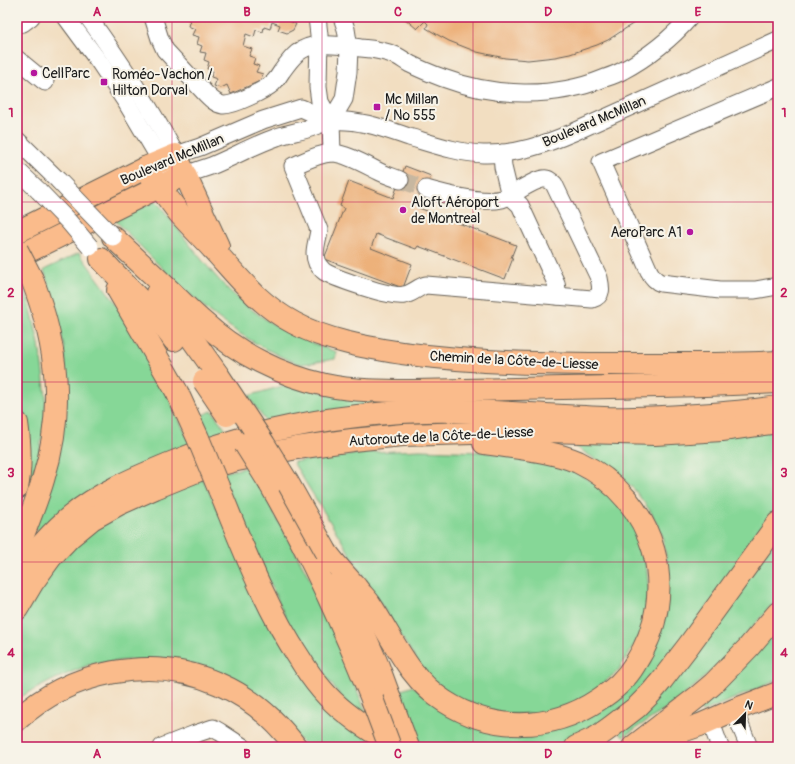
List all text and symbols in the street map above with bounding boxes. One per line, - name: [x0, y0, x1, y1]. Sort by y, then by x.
- text: A: [93, 4, 102, 20]
- text: B: [243, 4, 251, 20]
- text: C: [394, 4, 402, 20]
- text: D: [544, 4, 552, 20]
- text: E: [695, 4, 702, 20]
- place label: CellParc: [42, 65, 90, 82]
- place label: Roméo-Vachon / Hilton Dorval: [112, 66, 213, 99]
- marker: CellParc: [29, 68, 39, 78]
- marker: Roméo-Vachon / Hilton Dorval: [99, 77, 109, 87]
- place label: Mc Millan / No 555: [385, 91, 439, 124]
- street label: Boulevard McMillan: [540, 92, 648, 151]
- marker: Mc Millan / No 555: [372, 102, 382, 112]
- text: 1: [8, 105, 14, 121]
- text: 1: [781, 105, 787, 121]
- street label: Boulevard McMillan: [118, 130, 226, 189]
- place label: Aloft Aéroport de Montreal: [411, 194, 499, 227]
- marker: Aloft Aéroport de Montreal: [398, 205, 408, 215]
- place label: AeroParc A1: [610, 224, 682, 241]
- marker: AeroParc A1: [685, 227, 695, 237]
- text: 2: [7, 285, 15, 301]
- text: 2: [780, 285, 788, 301]
- street label: Chemin de la Côte-de-Liesse: [429, 348, 599, 373]
- street label: Autoroute de la Côte-de-Liesse: [348, 423, 534, 450]
- text: 3: [7, 465, 15, 481]
- text: 3: [780, 465, 788, 481]
- text: 4: [7, 645, 15, 661]
- text: 4: [780, 645, 788, 661]
- north arrow: [725, 694, 765, 734]
- text: N: [743, 698, 755, 713]
- text: A: [93, 746, 102, 762]
- text: B: [243, 746, 251, 762]
- text: C: [394, 746, 402, 762]
- text: D: [544, 746, 552, 762]
- text: E: [695, 746, 702, 762]

